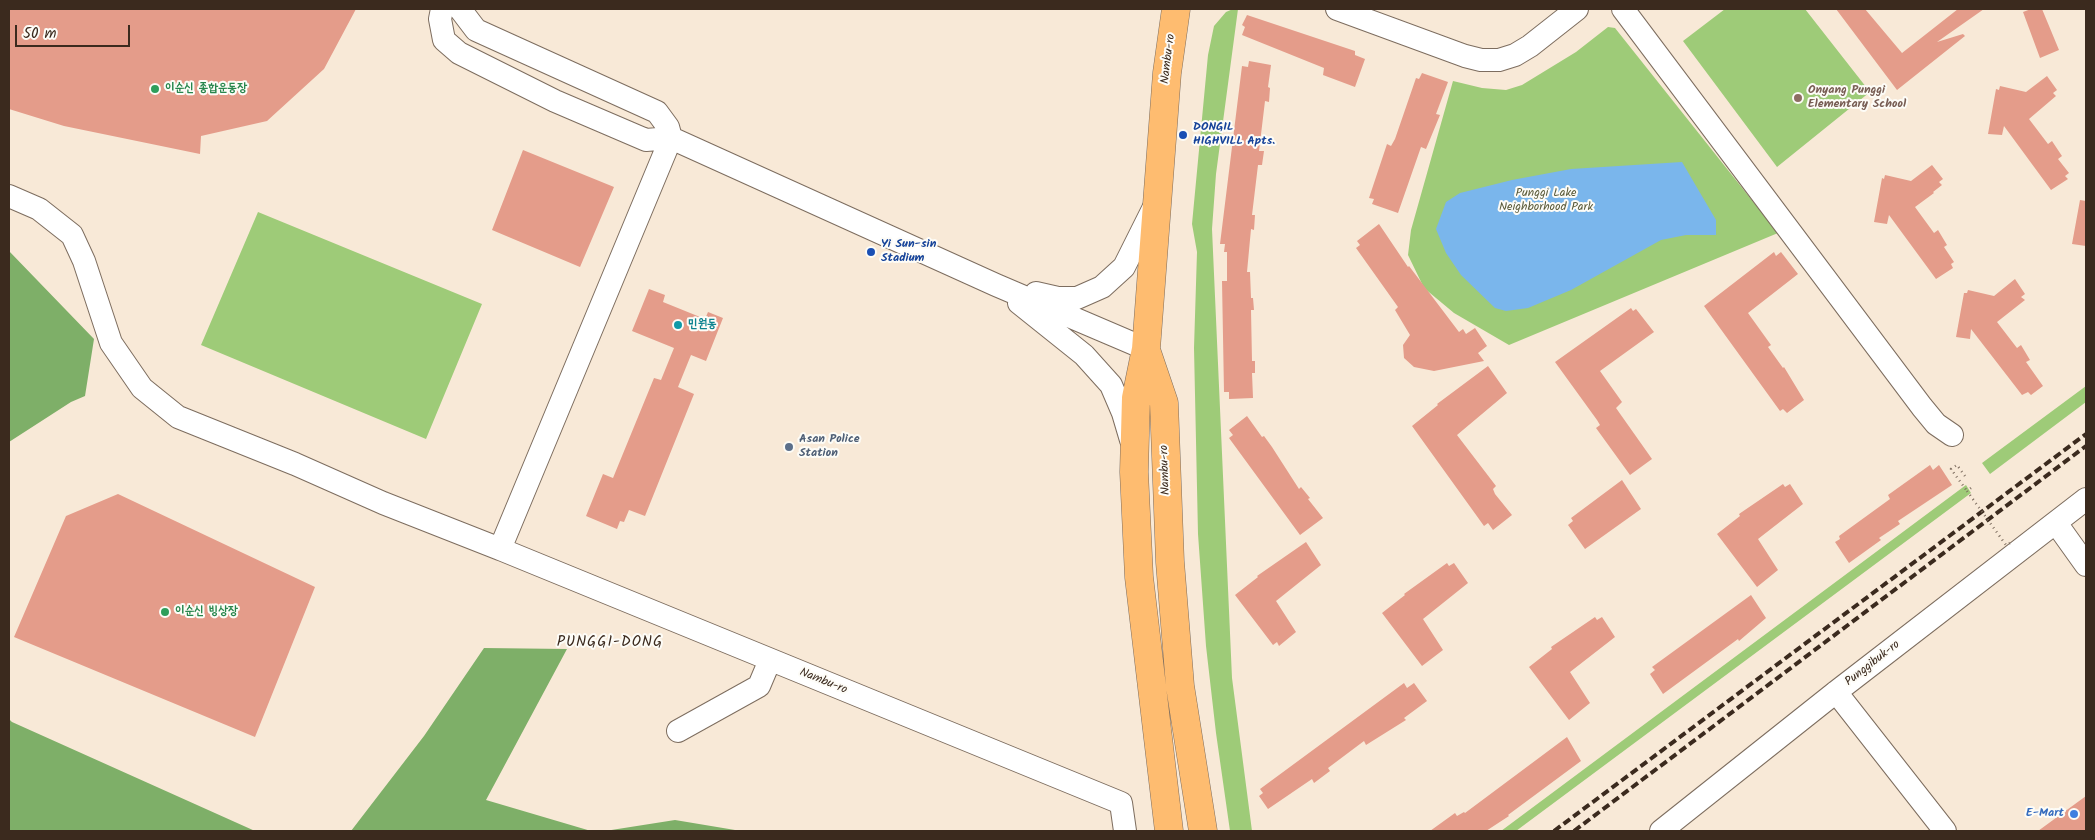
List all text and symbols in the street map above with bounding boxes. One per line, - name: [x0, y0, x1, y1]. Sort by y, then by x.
- scale bar: [18, 15, 132, 47]
- text: 50 m: [23, 22, 57, 46]
- street label: Nambu-ro: [1159, 33, 1179, 85]
- place label: 이순신 종합운동장: [165, 82, 247, 96]
- marker: 이순신 종합운동장: [149, 83, 161, 95]
- place label: Onyang Punggi Elementary School: [1808, 84, 1906, 112]
- marker: Onyang Punggi Elementary School: [1792, 92, 1804, 104]
- place label: DONGIL HIGHVILL Apts.: [1193, 121, 1275, 149]
- marker: DONGIL HIGHVILL Apts.: [1177, 129, 1189, 141]
- park label: Punggi Lake Neighborhood Park: [1499, 187, 1593, 215]
- place label: Yi Sun-sin Stadium: [881, 238, 936, 266]
- marker: Yi Sun-sin Stadium: [865, 246, 877, 258]
- place label: 민원동: [688, 318, 717, 332]
- marker: 민원동: [672, 319, 684, 331]
- place label: Asan Police Station: [799, 433, 860, 461]
- marker: Asan Police Station: [783, 441, 795, 453]
- street label: Nambu-ro: [1158, 445, 1174, 495]
- place label: 이순신 빙상장: [175, 605, 238, 619]
- marker: 이순신 빙상장: [159, 606, 171, 618]
- district label: PUNGGI-DONG: [555, 634, 665, 652]
- street label: Punggibuk-ro: [1843, 638, 1903, 690]
- street label: Nambu-ro: [797, 666, 849, 698]
- place label: E-Mart: [2026, 807, 2064, 821]
- marker: E-Mart: [2068, 808, 2080, 820]

